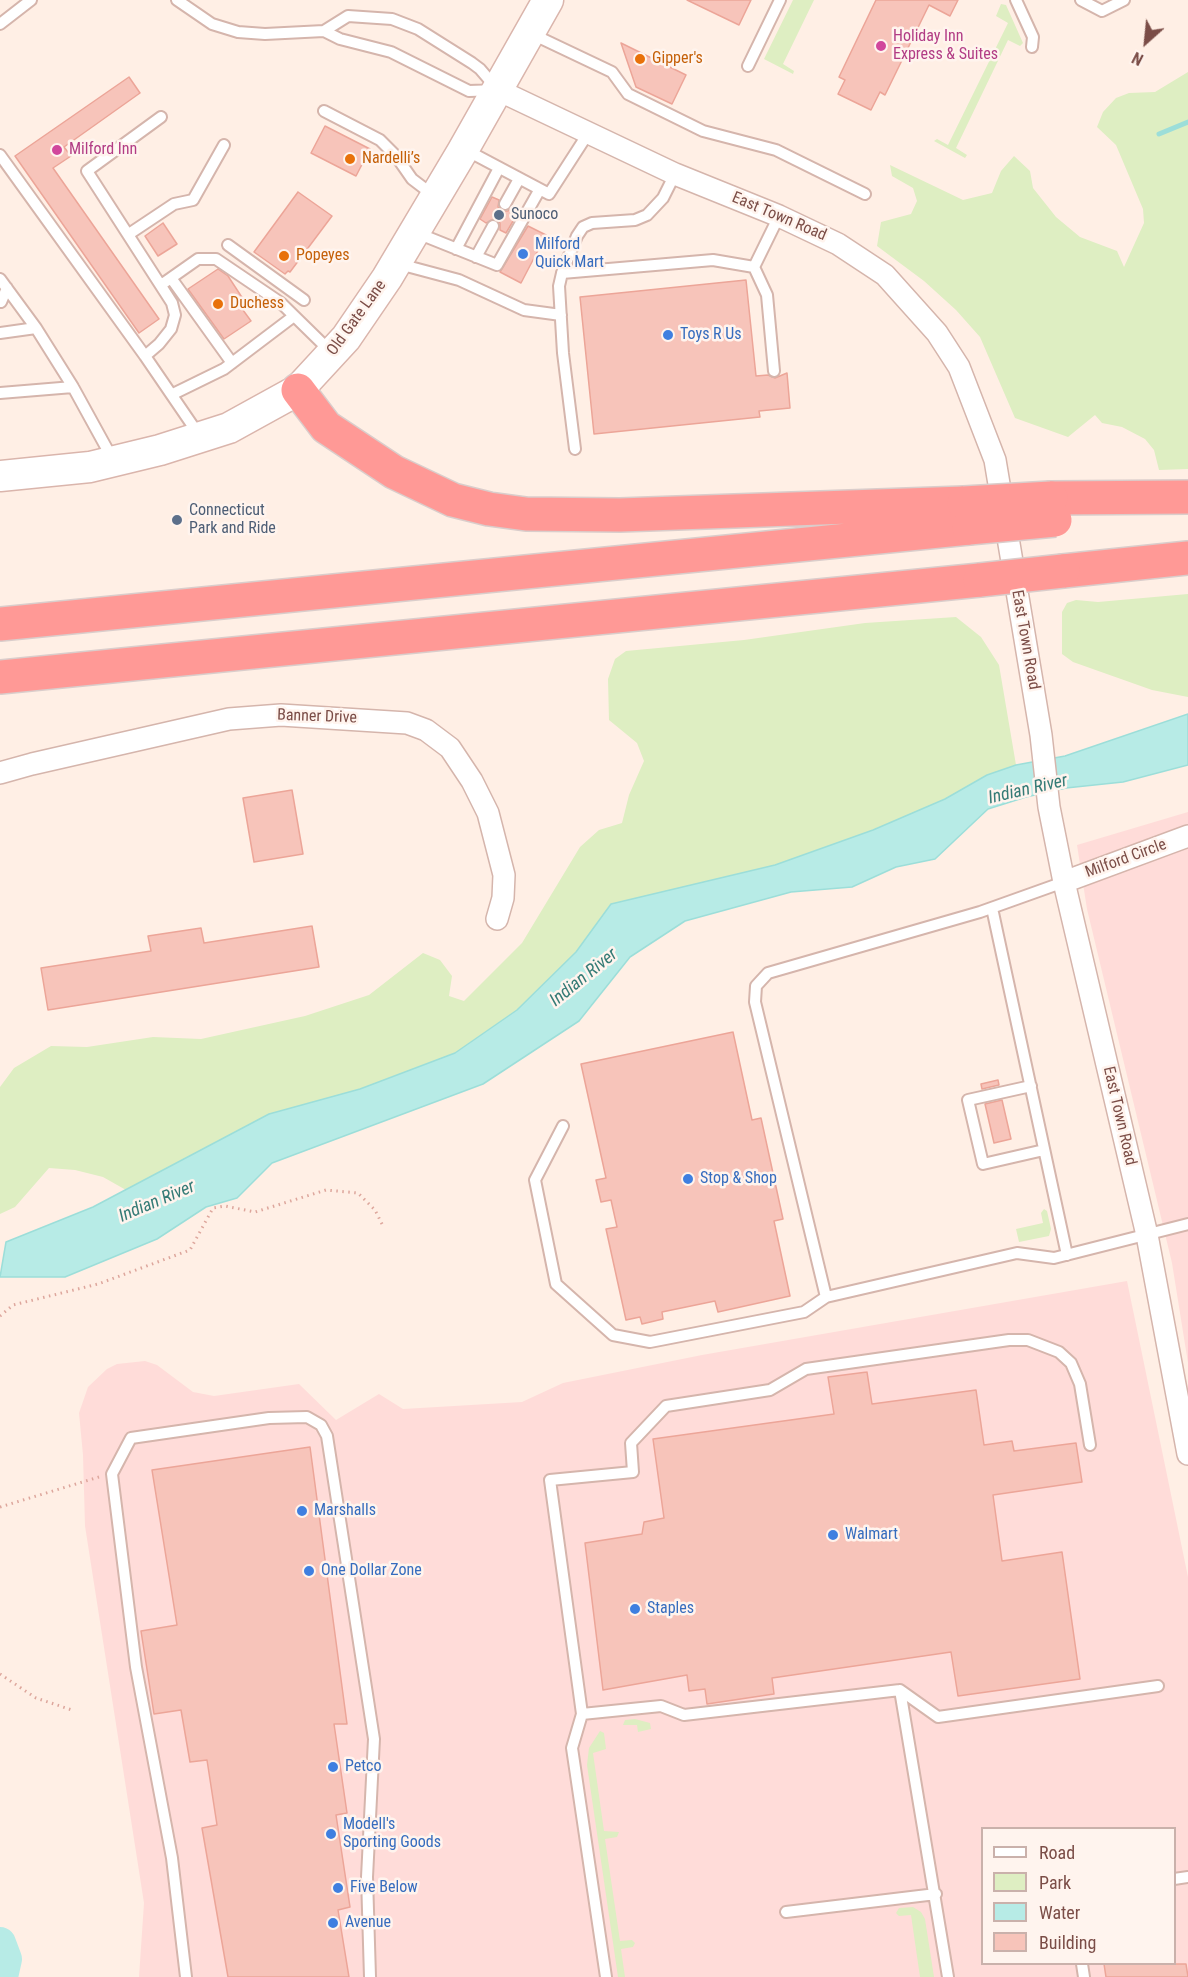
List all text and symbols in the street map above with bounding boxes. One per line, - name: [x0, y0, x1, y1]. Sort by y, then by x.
- north arrow: [1116, 12, 1176, 72]
- place label: Holiday Inn Express & Suites: [893, 27, 998, 65]
- marker: Holiday Inn Express & Suites: [874, 39, 888, 53]
- text: N: [1129, 48, 1146, 69]
- place label: Gipper's: [652, 49, 703, 69]
- marker: Gipper's: [633, 52, 647, 66]
- place label: Milford Inn: [69, 140, 137, 160]
- marker: Milford Inn: [50, 143, 64, 157]
- place label: Nardelli’s: [362, 149, 420, 169]
- marker: Nardelli’s: [343, 152, 357, 166]
- street label: East Town Road: [729, 188, 829, 246]
- place label: Sunoco: [511, 205, 558, 225]
- marker: Sunoco: [492, 208, 506, 222]
- place label: Milford Quick Mart: [535, 235, 604, 273]
- place label: Popeyes: [296, 246, 349, 266]
- marker: Milford Quick Mart: [516, 247, 530, 261]
- marker: Popeyes: [277, 249, 291, 263]
- street label: Old Gate Lane: [323, 277, 391, 359]
- place label: Duchess: [230, 294, 284, 314]
- marker: Duchess: [211, 297, 225, 311]
- place label: Toys R Us: [680, 325, 742, 345]
- marker: Toys R Us: [661, 328, 675, 342]
- place label: Connecticut Park and Ride: [189, 501, 276, 539]
- marker: Connecticut Park and Ride: [170, 513, 184, 527]
- street label: East Town Road: [1007, 589, 1043, 691]
- street label: Banner Drive: [277, 706, 357, 728]
- water label: Indian River: [986, 770, 1070, 810]
- street label: Milford Circle: [1083, 835, 1169, 883]
- water label: Indian River: [546, 944, 622, 1012]
- street label: East Town Road: [1098, 1065, 1140, 1167]
- place label: Stop & Shop: [700, 1169, 777, 1189]
- marker: Stop & Shop: [681, 1172, 695, 1186]
- water label: Indian River: [116, 1176, 198, 1228]
- place label: Marshalls: [314, 1501, 376, 1521]
- marker: Marshalls: [295, 1504, 309, 1518]
- place label: Walmart: [845, 1525, 898, 1545]
- marker: Walmart: [826, 1528, 840, 1542]
- place label: One Dollar Zone: [321, 1561, 422, 1581]
- marker: One Dollar Zone: [302, 1564, 316, 1578]
- place label: Staples: [647, 1599, 694, 1619]
- marker: Staples: [628, 1602, 642, 1616]
- place label: Petco: [345, 1757, 381, 1777]
- marker: Petco: [326, 1760, 340, 1774]
- place label: Modell's Sporting Goods: [343, 1815, 441, 1853]
- marker: Modell's Sporting Goods: [324, 1827, 338, 1841]
- legend: [981, 1827, 1176, 1965]
- text: Road: [1039, 1842, 1075, 1863]
- text: Park: [1039, 1872, 1071, 1893]
- place label: Five Below: [350, 1878, 418, 1898]
- marker: Five Below: [331, 1881, 345, 1895]
- text: Water: [1039, 1902, 1080, 1923]
- place label: Avenue: [345, 1913, 391, 1933]
- marker: Avenue: [326, 1916, 340, 1930]
- text: Building: [1039, 1932, 1096, 1953]

